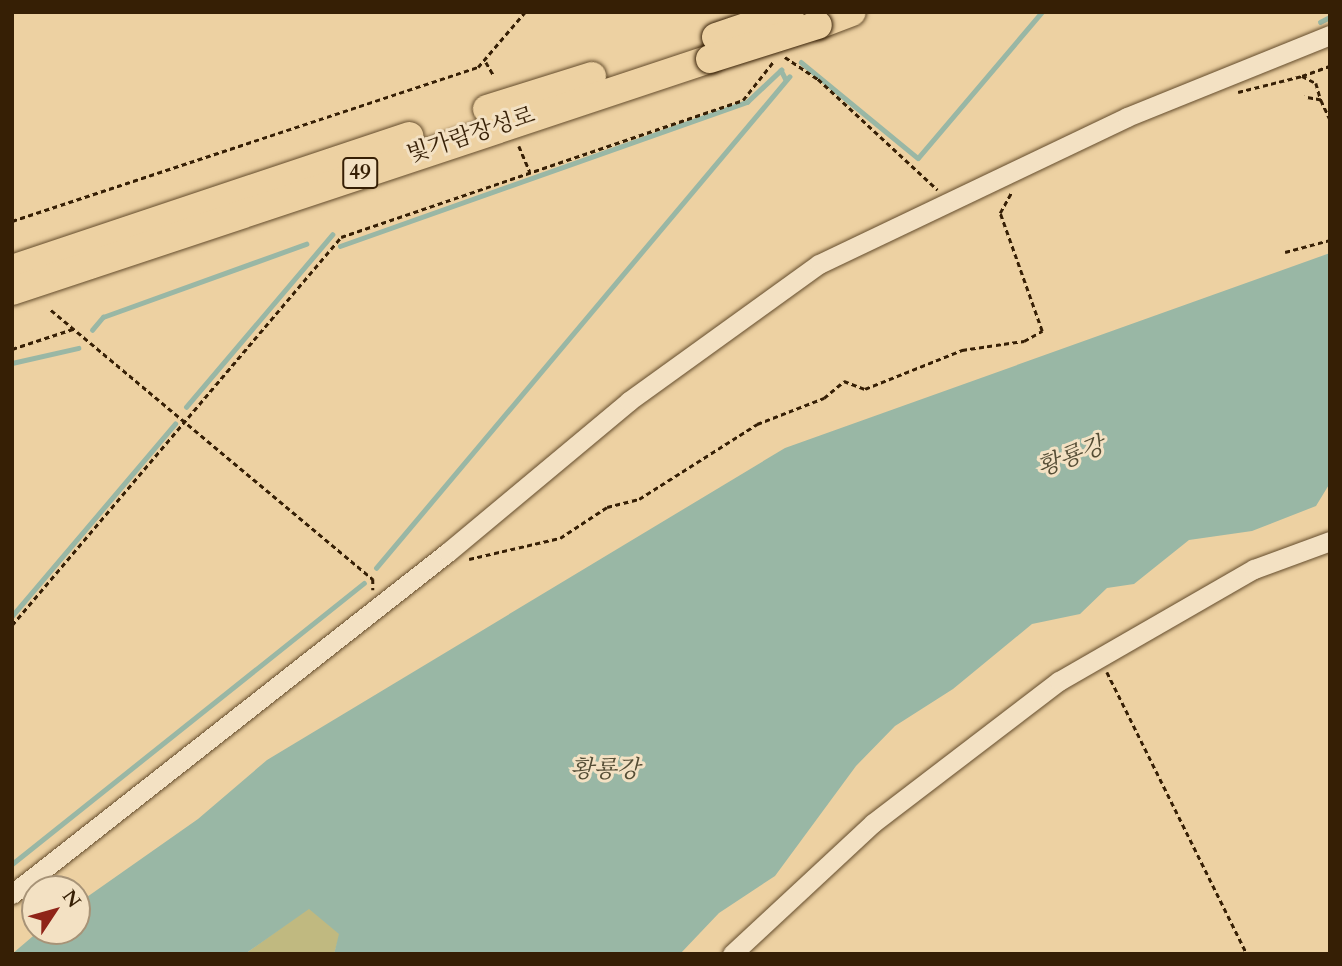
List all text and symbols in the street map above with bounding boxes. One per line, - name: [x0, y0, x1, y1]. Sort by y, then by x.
- street label: 빛가람장성로: [403, 101, 539, 169]
- road number: 49: [341, 156, 379, 190]
- water label: 황룡강: [1033, 431, 1109, 483]
- water label: 황룡강: [570, 756, 640, 784]
- north arrow: [21, 875, 91, 945]
- text: N: [56, 885, 87, 913]

